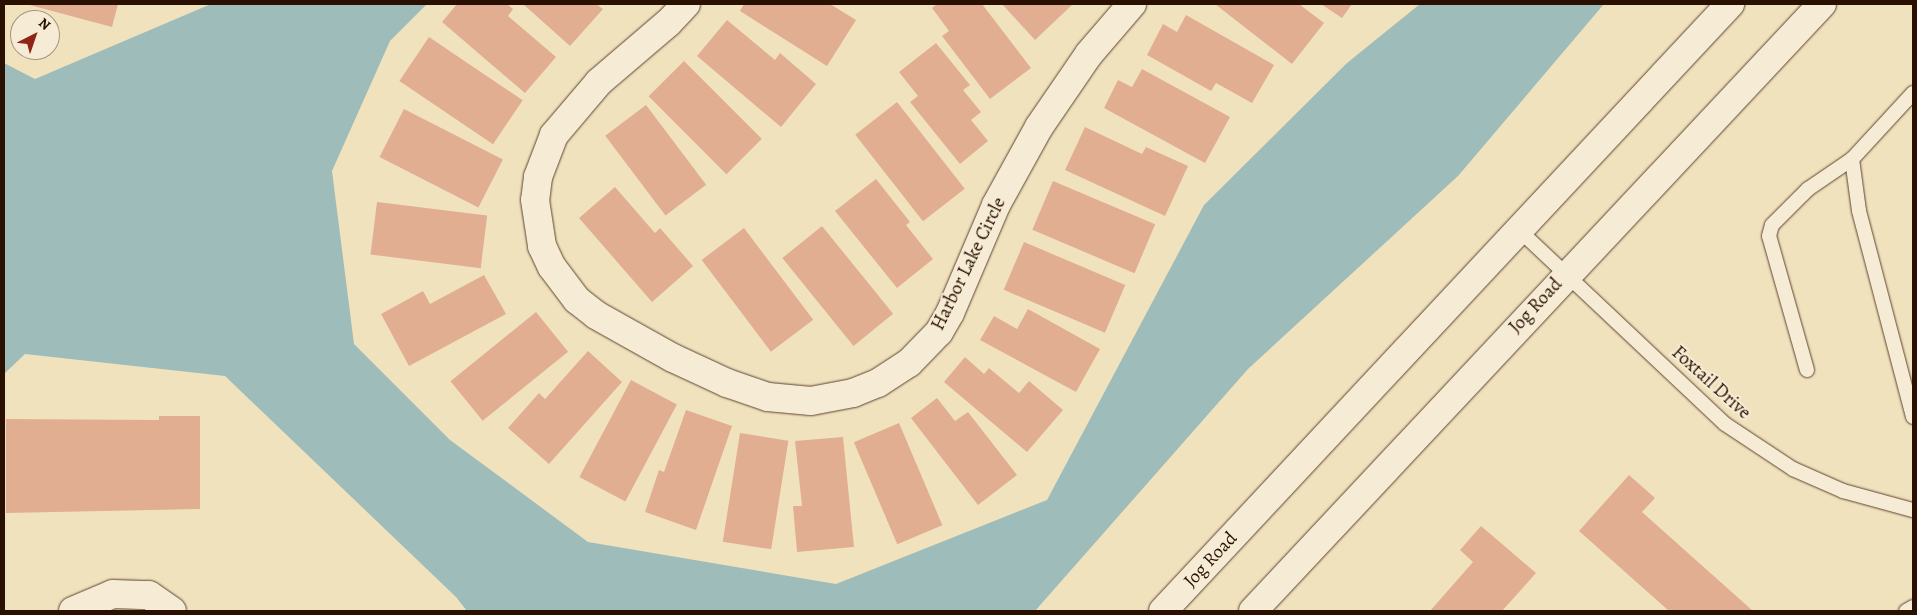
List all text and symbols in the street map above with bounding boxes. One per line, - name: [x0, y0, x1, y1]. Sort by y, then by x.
- north arrow: [10, 10, 60, 60]
- text: N: [34, 14, 55, 35]
- street label: Harbor Lake Circle: [927, 194, 1011, 334]
- street label: Jog Road: [1505, 273, 1567, 339]
- street label: Foxtail Drive: [1667, 342, 1755, 424]
- street label: Jog Road: [1180, 527, 1242, 593]

